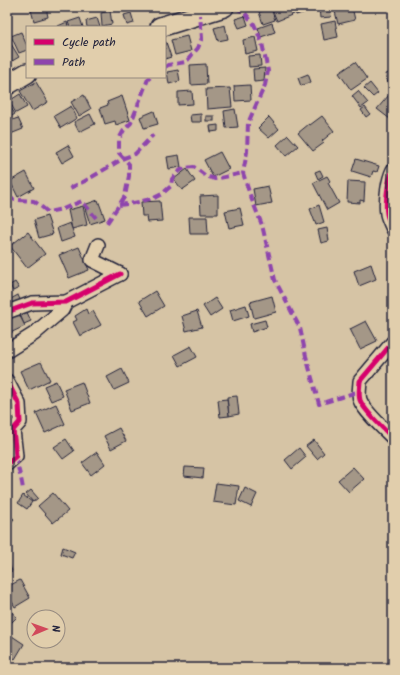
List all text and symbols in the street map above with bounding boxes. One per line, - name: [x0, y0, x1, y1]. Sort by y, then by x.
- legend: [26, 26, 166, 78]
- text: Cycle path: [62, 33, 116, 52]
- text: Path: [62, 53, 85, 72]
- north arrow: [26, 609, 66, 649]
- text: N: [46, 625, 64, 633]

